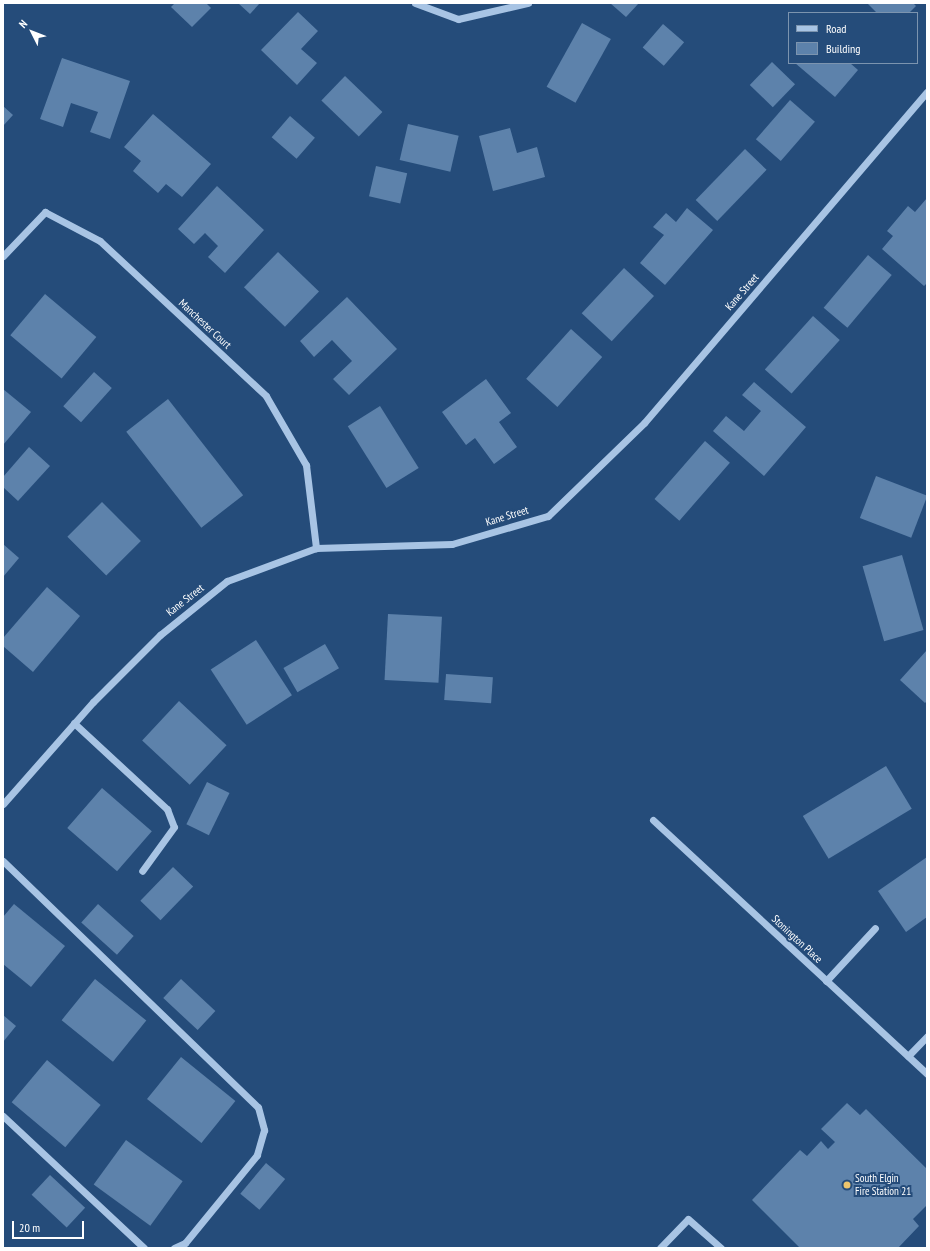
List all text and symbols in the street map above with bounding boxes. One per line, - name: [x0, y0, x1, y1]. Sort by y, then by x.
- north arrow: [12, 12, 52, 52]
- legend: [788, 12, 918, 64]
- text: N: [16, 17, 30, 31]
- text: Road: [826, 21, 846, 36]
- text: Building: [826, 41, 861, 56]
- street label: Kane Street: [723, 271, 761, 313]
- street label: Manchester Court: [176, 296, 234, 352]
- street label: Kane Street: [484, 503, 530, 529]
- street label: Kane Street: [164, 581, 206, 619]
- street label: Stonington Place: [769, 912, 825, 966]
- place label: South Elgin Fire Station 21: [855, 1172, 911, 1198]
- marker: South Elgin Fire Station 21: [842, 1180, 852, 1190]
- scale bar: [14, 1213, 86, 1239]
- text: 20 m: [19, 1220, 40, 1235]

